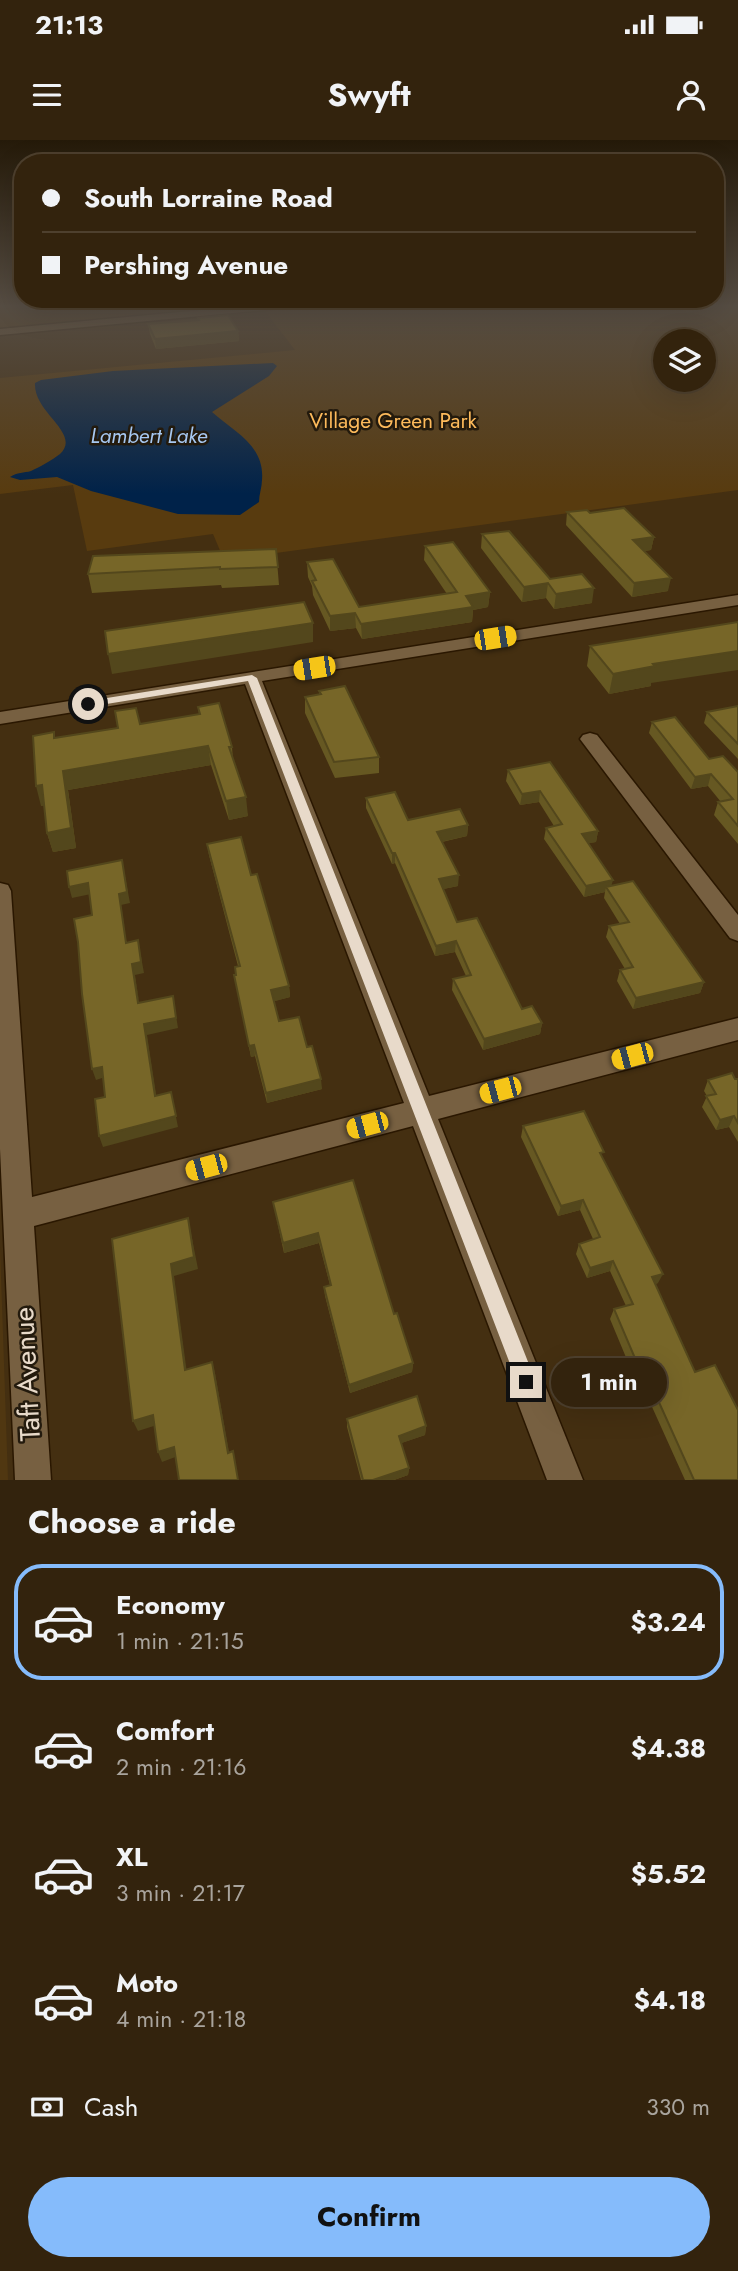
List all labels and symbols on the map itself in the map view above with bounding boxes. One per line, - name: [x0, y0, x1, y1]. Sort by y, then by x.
- park label: Village Green Park: [309, 406, 478, 436]
- water label: Lambert Lake: [91, 421, 208, 451]
- car: [473, 624, 518, 652]
- car: [292, 654, 337, 682]
- route start: [72, 688, 104, 720]
- car: [609, 1040, 656, 1072]
- car: [477, 1074, 524, 1106]
- car: [344, 1109, 391, 1141]
- car: [183, 1151, 230, 1183]
- street label: Taft Avenue: [3, 1306, 51, 1442]
- callout: 1 min: [550, 1358, 666, 1406]
- route end: [510, 1366, 542, 1398]

